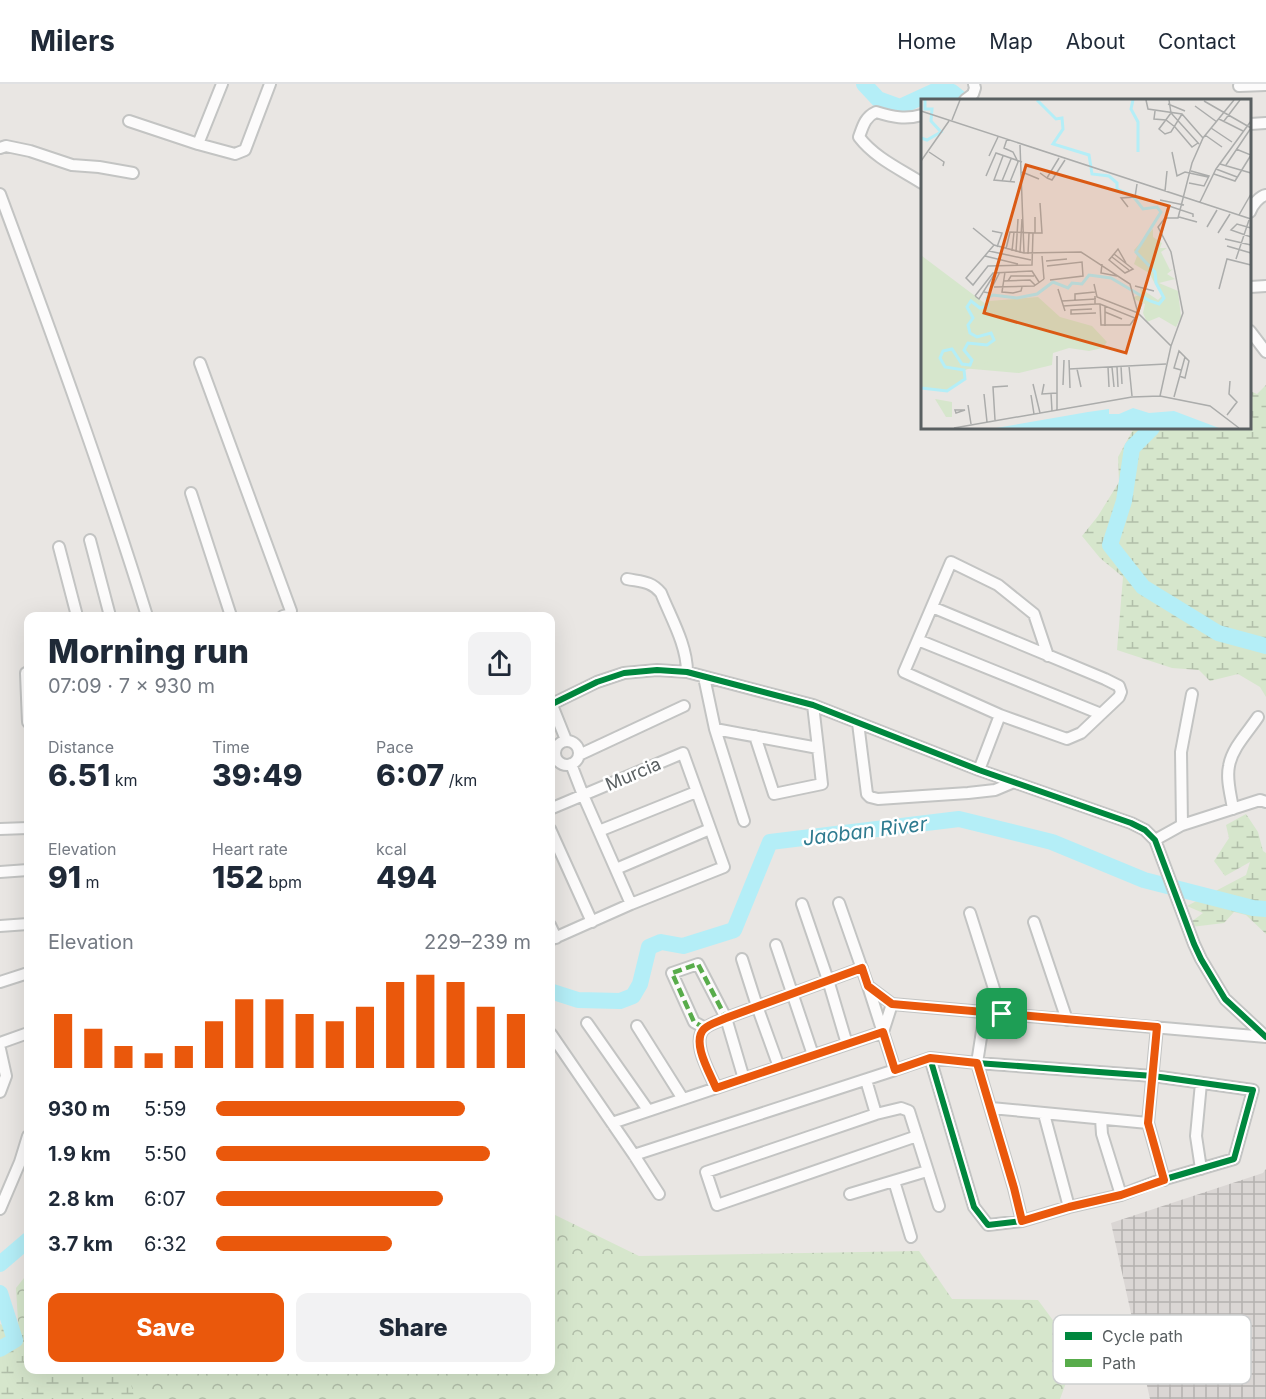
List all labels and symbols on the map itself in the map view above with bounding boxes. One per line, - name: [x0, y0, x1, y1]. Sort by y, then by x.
- inset map: [921, 99, 1251, 429]
- street label: Murcia: [602, 753, 664, 795]
- water label: Jaoban River: [801, 811, 929, 851]
- pin: [976, 988, 1027, 1039]
- legend: [1053, 1315, 1251, 1384]
- text: Cycle path: [1102, 1326, 1183, 1346]
- text: Path: [1102, 1353, 1136, 1373]

